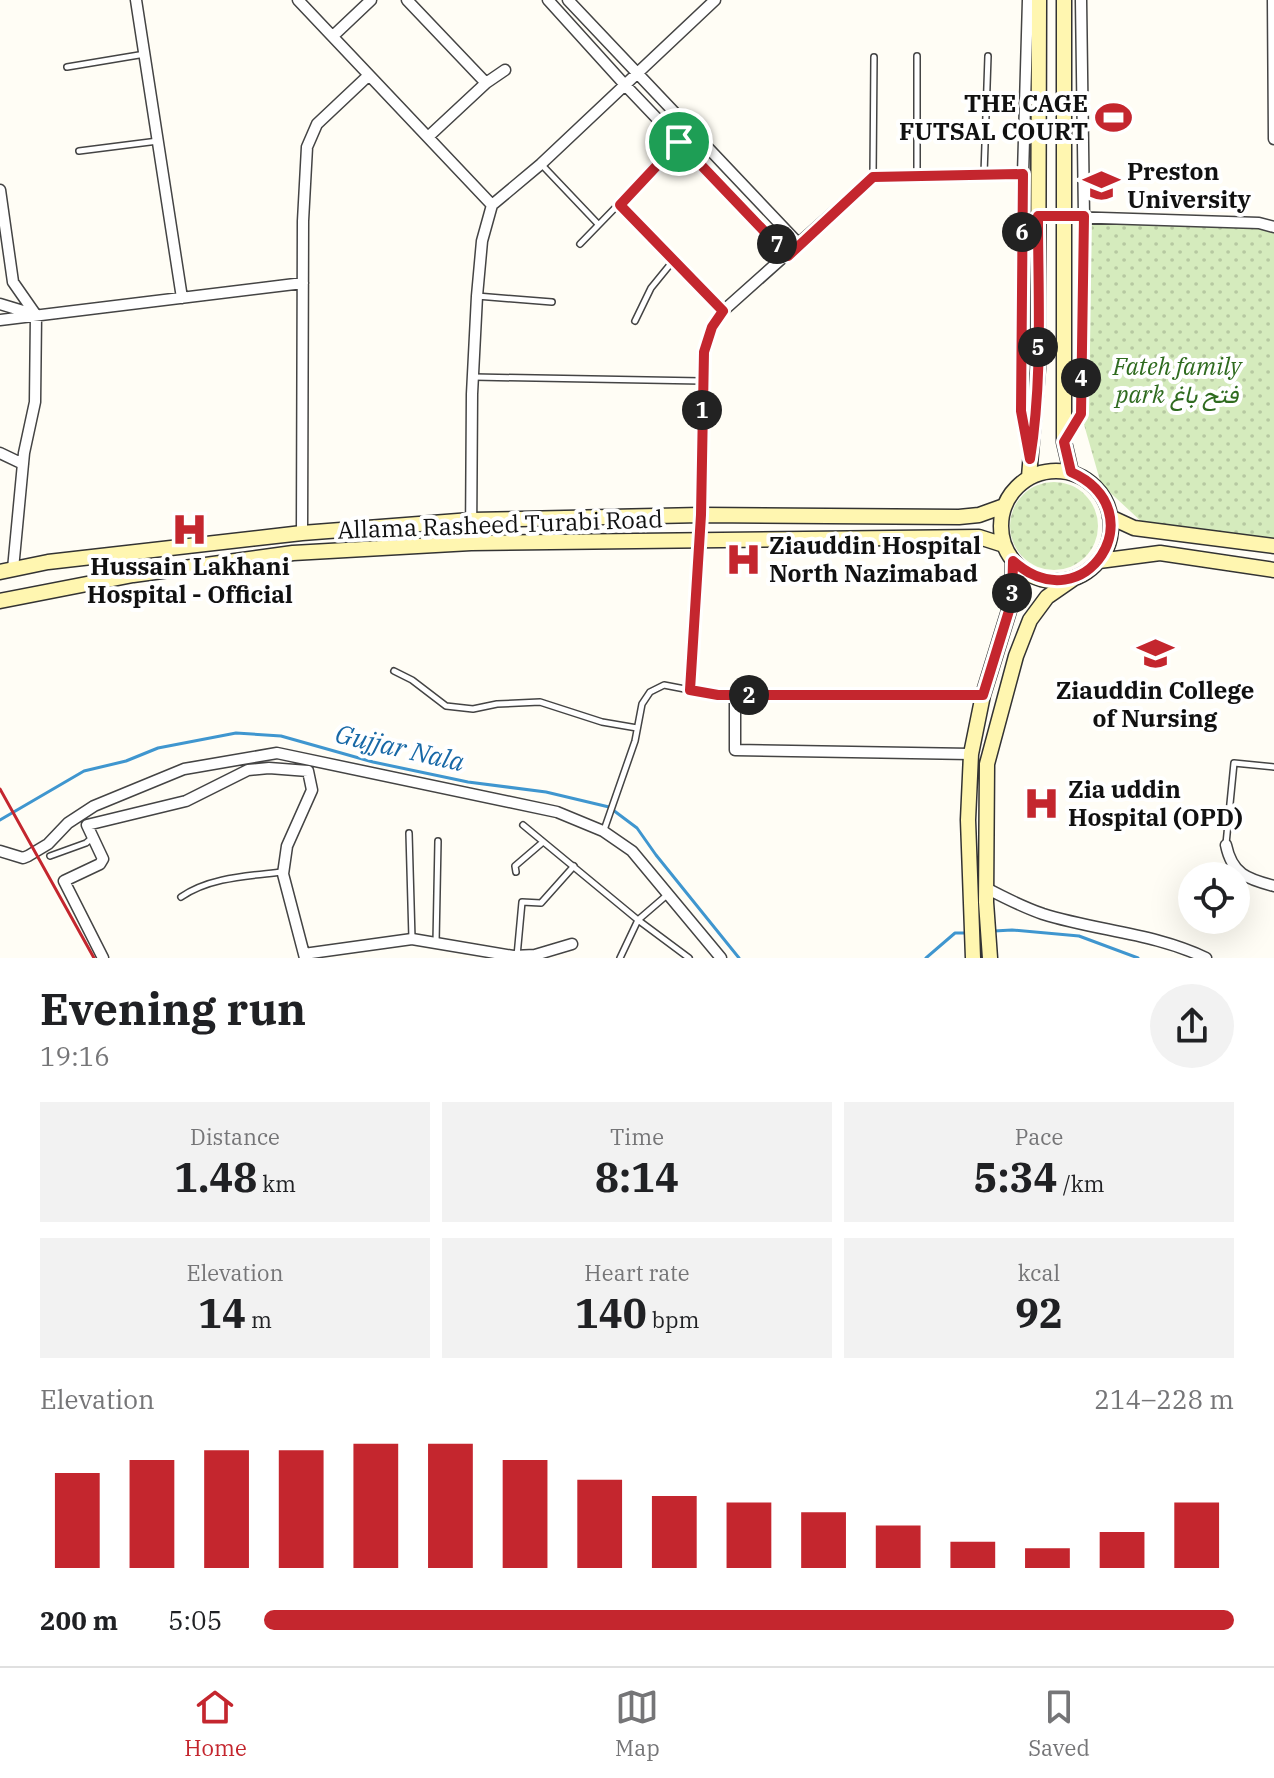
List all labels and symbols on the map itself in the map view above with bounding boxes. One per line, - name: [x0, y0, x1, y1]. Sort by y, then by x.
- place label: THE CAGE FUTSAL COURT: [899, 87, 1088, 147]
- sports icon: THE CAGE FUTSAL COURT: [1095, 98, 1133, 136]
- pin: [645, 108, 713, 176]
- place label: Preston University: [1127, 155, 1251, 215]
- school or university icon: Preston University: [1082, 166, 1120, 204]
- pin: 6: [1002, 212, 1042, 252]
- pin: 7: [757, 224, 797, 264]
- pin: 5: [1018, 327, 1058, 367]
- park label: Fateh family park فتح باغ: [1112, 350, 1243, 412]
- pin: 4: [1061, 358, 1101, 398]
- pin: 1: [682, 390, 722, 430]
- street label: Allama Rasheed Turabi Road: [337, 502, 663, 546]
- hospital icon: Hussain Lakhani Hospital - Official: [171, 510, 209, 548]
- place label: Ziauddin Hospital North Nazimabad: [769, 529, 981, 589]
- hospital icon: Ziauddin Hospital North Nazimabad: [724, 540, 762, 578]
- place label: Hussain Lakhani Hospital - Official: [87, 550, 293, 610]
- pin: 3: [992, 573, 1032, 613]
- school or university icon: Ziauddin College of Nursing: [1136, 634, 1174, 672]
- place label: Ziauddin College of Nursing: [1056, 674, 1254, 734]
- pin: 2: [729, 675, 769, 715]
- water label: Gujjar Nala: [332, 716, 468, 778]
- place label: Zia uddin Hospital (OPD): [1068, 773, 1243, 833]
- hospital icon: Zia uddin Hospital (OPD): [1023, 784, 1061, 822]

